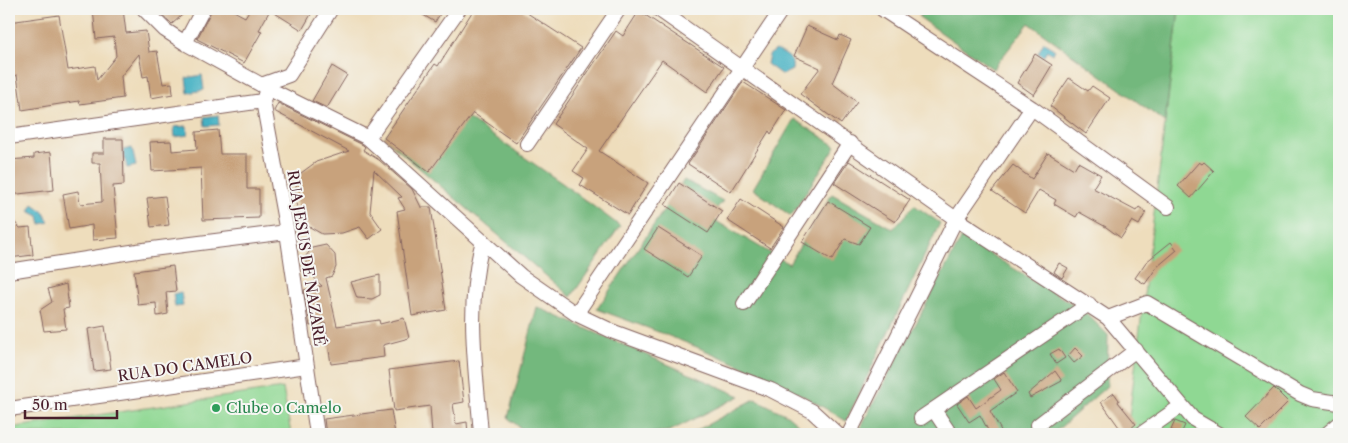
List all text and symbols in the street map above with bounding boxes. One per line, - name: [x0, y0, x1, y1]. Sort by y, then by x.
- street label: RUA JESUS DE NAZARÉ: [283, 169, 330, 347]
- street label: RUA DO CAMELO: [117, 348, 253, 385]
- scale bar: [25, 388, 118, 420]
- text: 50 m: [32, 395, 68, 414]
- place label: Clube o Camelo: [226, 398, 341, 417]
- marker: Clube o Camelo: [210, 402, 222, 414]

